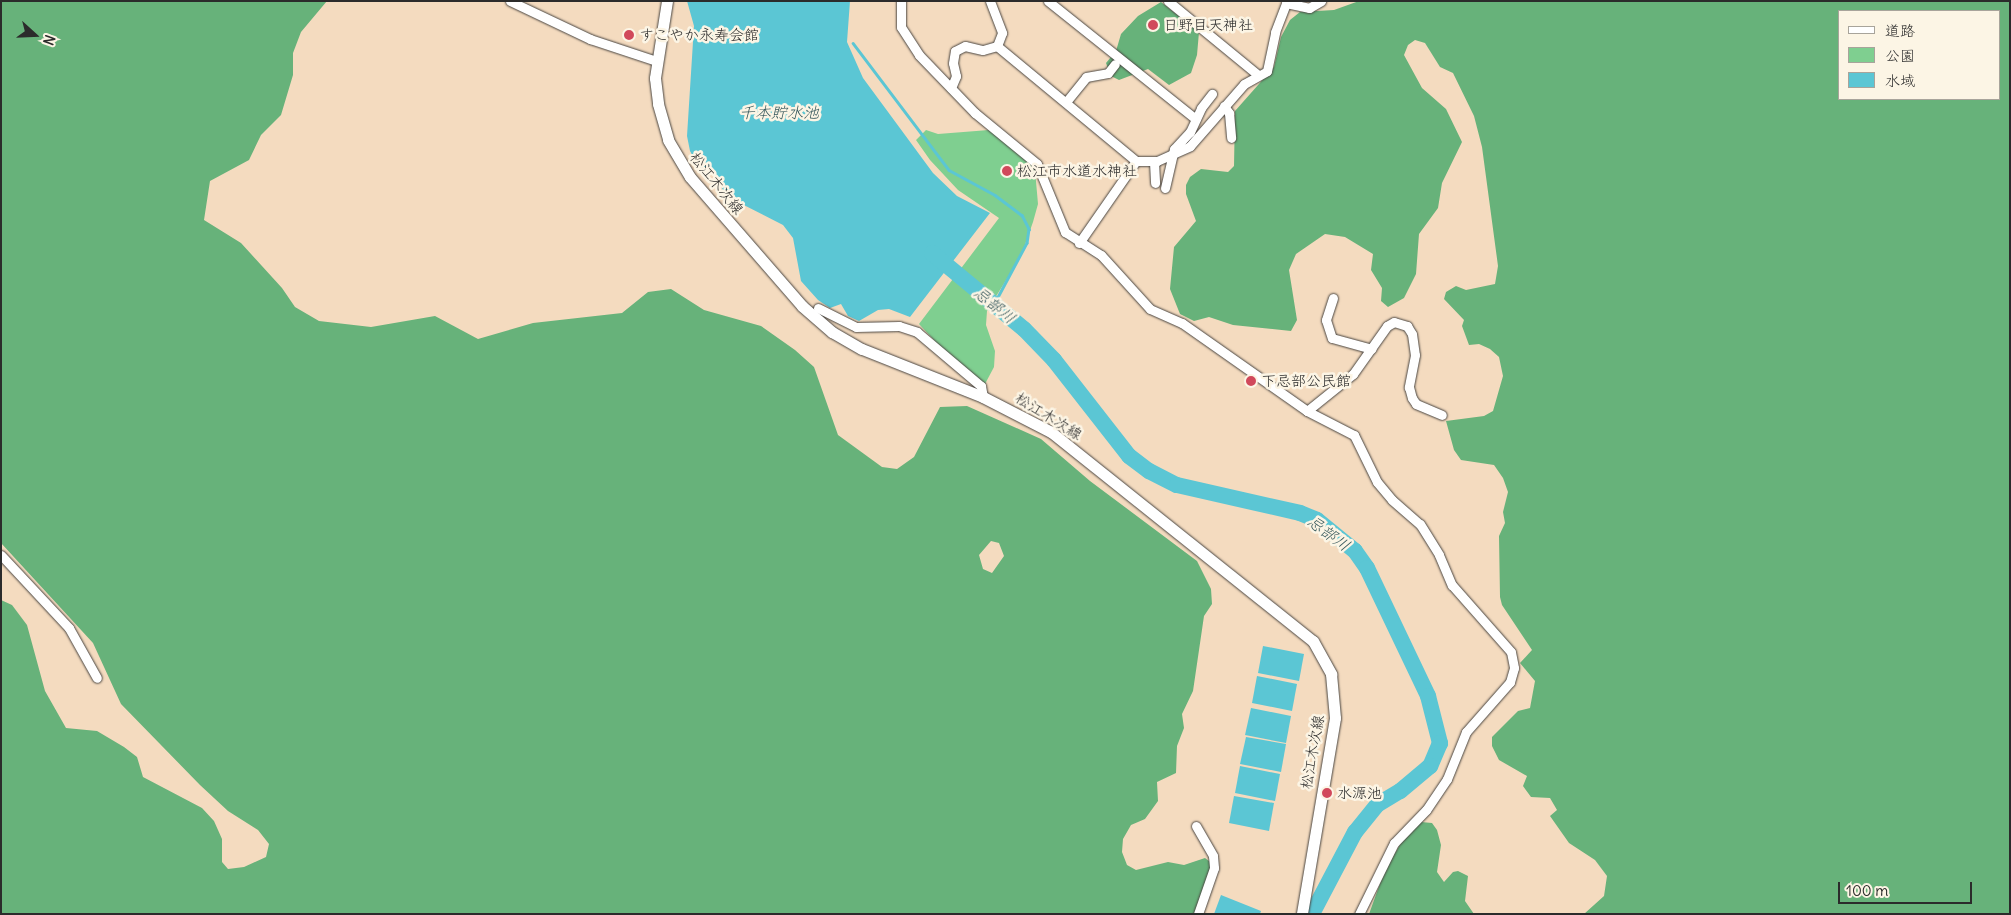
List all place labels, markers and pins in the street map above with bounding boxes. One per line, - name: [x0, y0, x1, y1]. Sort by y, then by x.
- place label: 日野目天神社: [1163, 16, 1253, 34]
- marker: 日野目天神社: [1147, 19, 1159, 31]
- place label: すこやか永寿会館: [639, 26, 759, 44]
- marker: すこやか永寿会館: [623, 29, 635, 41]
- place label: 松江市水道水神社: [1017, 162, 1137, 180]
- marker: 松江市水道水神社: [1001, 165, 1013, 177]
- place label: 下忌部公民館: [1261, 372, 1351, 390]
- marker: 下忌部公民館: [1245, 375, 1257, 387]
- place label: 水源池: [1337, 784, 1382, 802]
- marker: 水源池: [1321, 787, 1333, 799]

